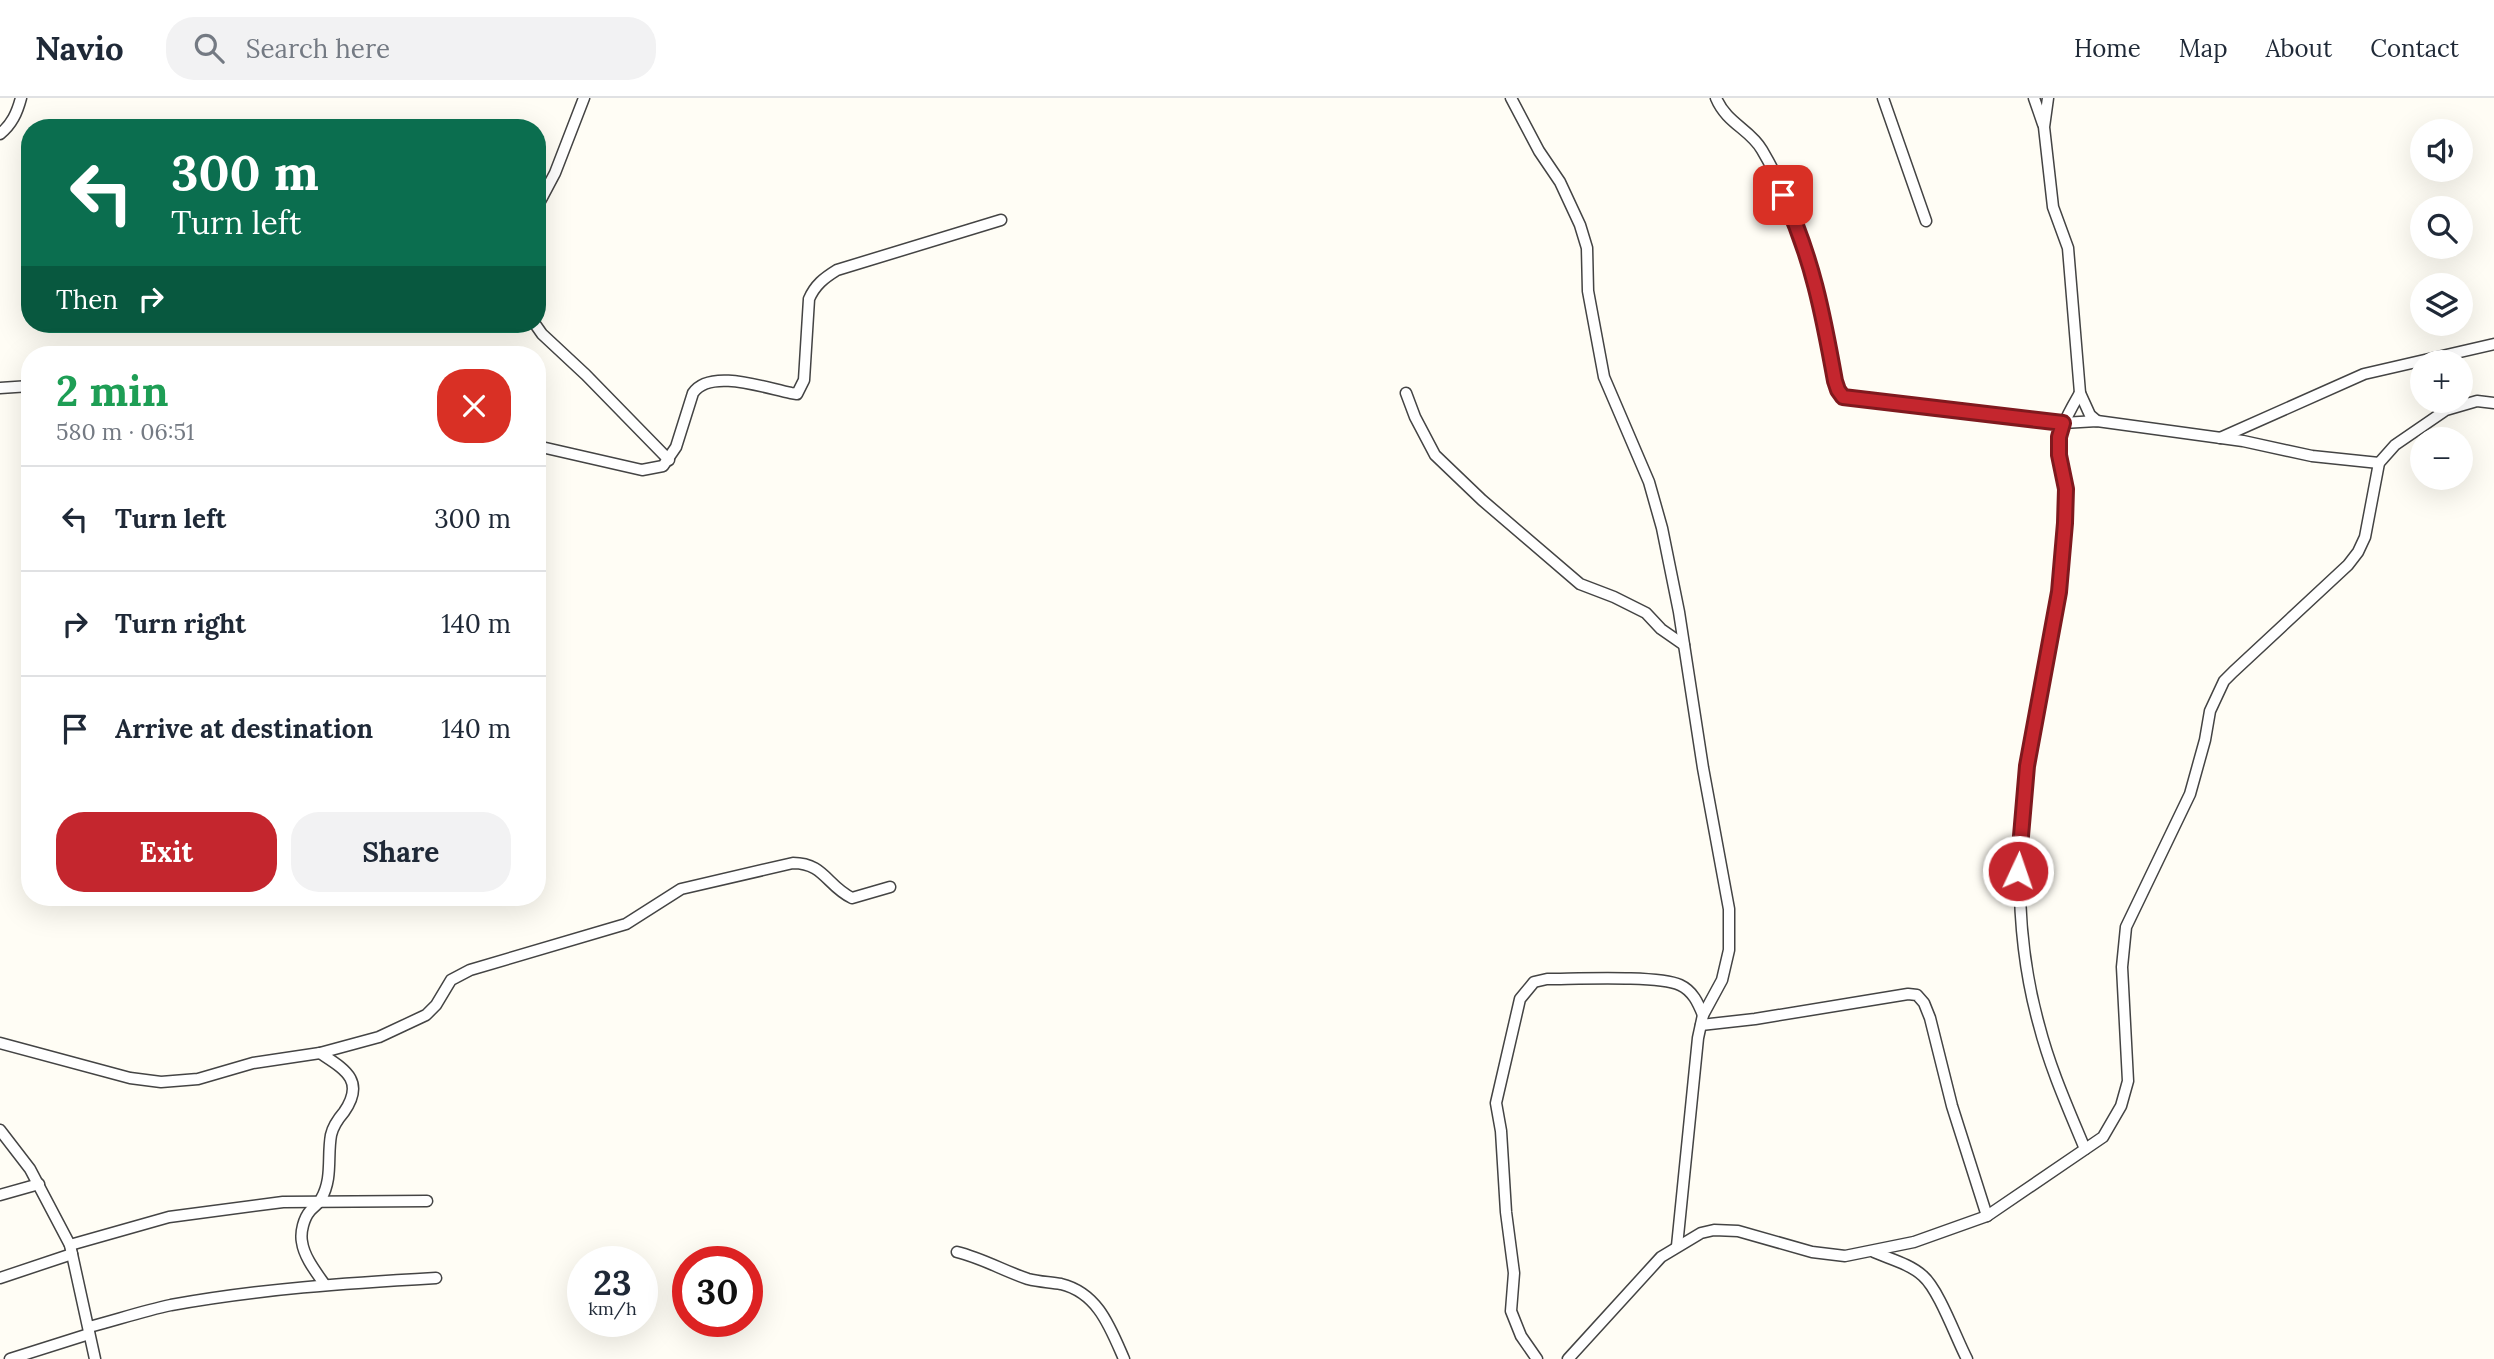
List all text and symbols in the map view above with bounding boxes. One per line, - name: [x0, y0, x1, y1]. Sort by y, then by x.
- search box: [166, 17, 656, 80]
- text: Navio: [35, 27, 124, 69]
- icon: search: [190, 29, 228, 67]
- text: Search here: [246, 32, 390, 65]
- text: Home: [2074, 33, 2141, 64]
- text: Map: [2179, 33, 2228, 64]
- text: About: [2266, 33, 2332, 64]
- text: Contact: [2370, 33, 2459, 64]
- map controls: [2410, 119, 2473, 490]
- button: sound: [2410, 119, 2473, 182]
- text: 300 m: [171, 141, 319, 203]
- icon: left: [56, 147, 147, 238]
- pin: [1753, 165, 1813, 225]
- icon: arrive: [1764, 176, 1802, 214]
- button: search: [2410, 196, 2473, 259]
- text: Turn left: [171, 202, 301, 243]
- button: layers: [2410, 273, 2473, 336]
- icon: right: [132, 280, 170, 318]
- text: Then: [56, 283, 118, 316]
- button: +: [2410, 350, 2473, 413]
- text: 2 min: [56, 364, 169, 418]
- button: close: [437, 369, 511, 443]
- text: 580 m · 06:51: [56, 417, 194, 446]
- button: −: [2410, 427, 2473, 490]
- icon: left: [56, 500, 94, 538]
- text: Turn left: [115, 502, 226, 535]
- text: 300 m: [434, 502, 511, 535]
- icon: right: [56, 605, 94, 643]
- text: Turn right: [115, 607, 246, 640]
- text: 140 m: [441, 607, 511, 640]
- icon: arrive: [56, 710, 94, 748]
- text: Arrive at destination: [115, 712, 373, 745]
- text: 140 m: [441, 712, 511, 745]
- button: Exit: [56, 812, 277, 892]
- button: Share: [291, 812, 511, 892]
- position arrow: [1981, 834, 2055, 908]
- speed limit sign: 30: [672, 1246, 763, 1337]
- text: 23: [593, 1260, 632, 1305]
- text: km/h: [588, 1297, 637, 1320]

